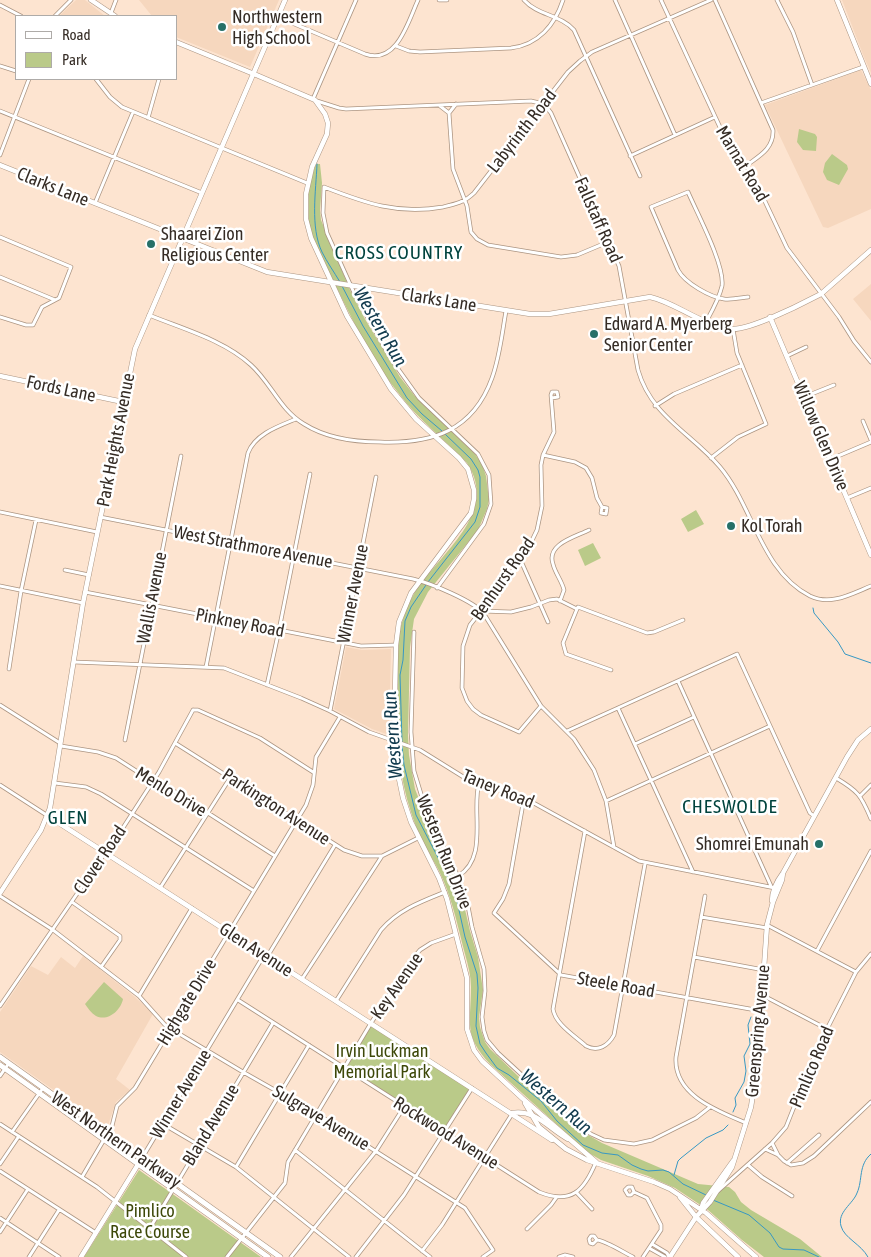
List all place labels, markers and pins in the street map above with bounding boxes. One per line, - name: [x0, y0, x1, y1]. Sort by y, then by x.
- place label: Northwestern High School: [232, 6, 322, 48]
- marker: Northwestern High School: [216, 21, 228, 33]
- place label: Shaarei Zion Religious Center: [161, 223, 268, 266]
- marker: Shaarei Zion Religious Center: [145, 238, 157, 250]
- place label: Edward A. Myerberg Senior Center: [604, 313, 732, 356]
- marker: Edward A. Myerberg Senior Center: [588, 328, 600, 340]
- place label: Kol Torah: [741, 515, 802, 537]
- marker: Kol Torah: [725, 520, 737, 532]
- place label: Shomrei Emunah: [696, 833, 809, 855]
- marker: Shomrei Emunah: [813, 838, 825, 850]

